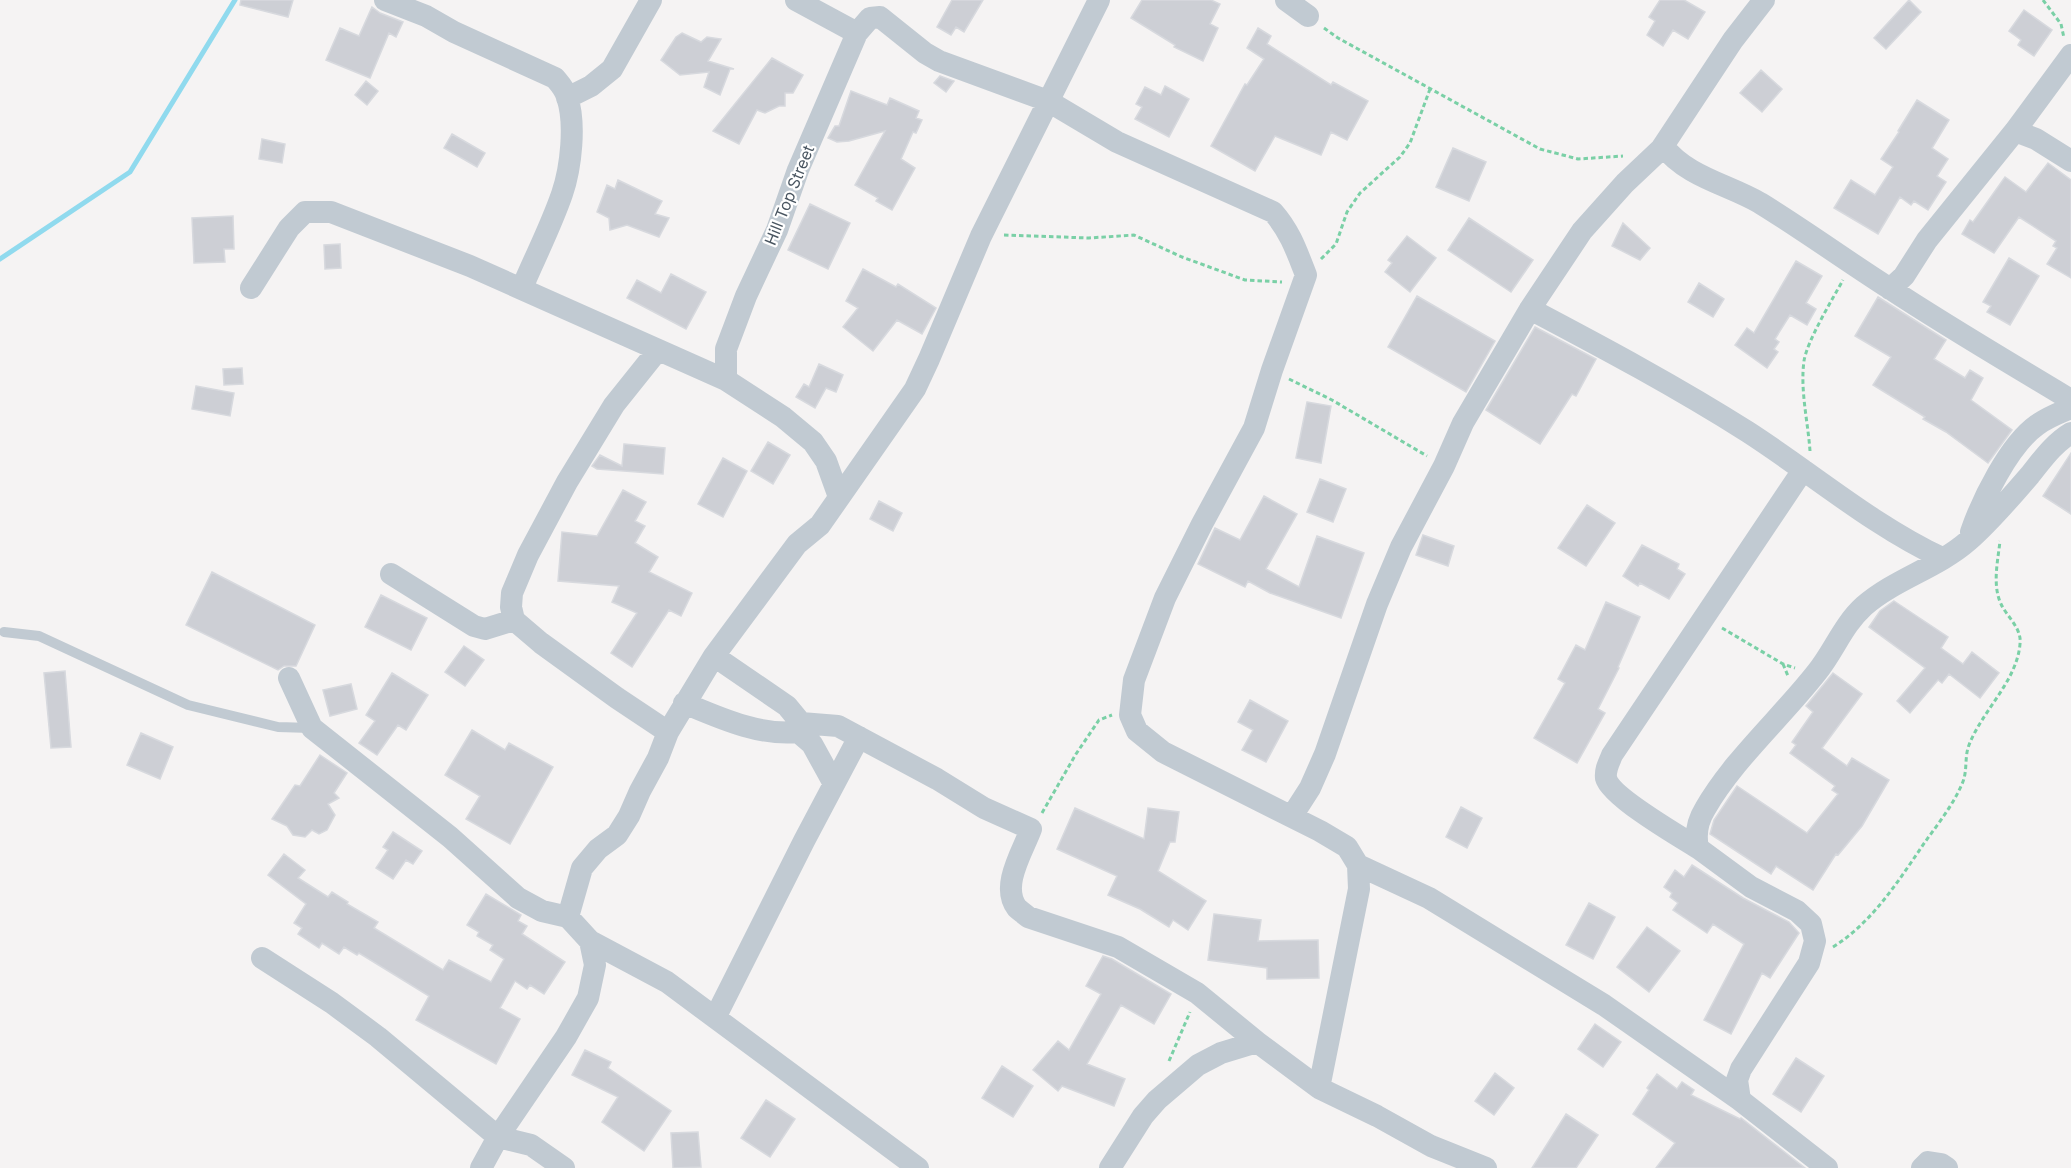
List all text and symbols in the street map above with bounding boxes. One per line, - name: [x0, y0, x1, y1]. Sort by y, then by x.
- street label: Hill Top Street: [760, 142, 818, 248]

